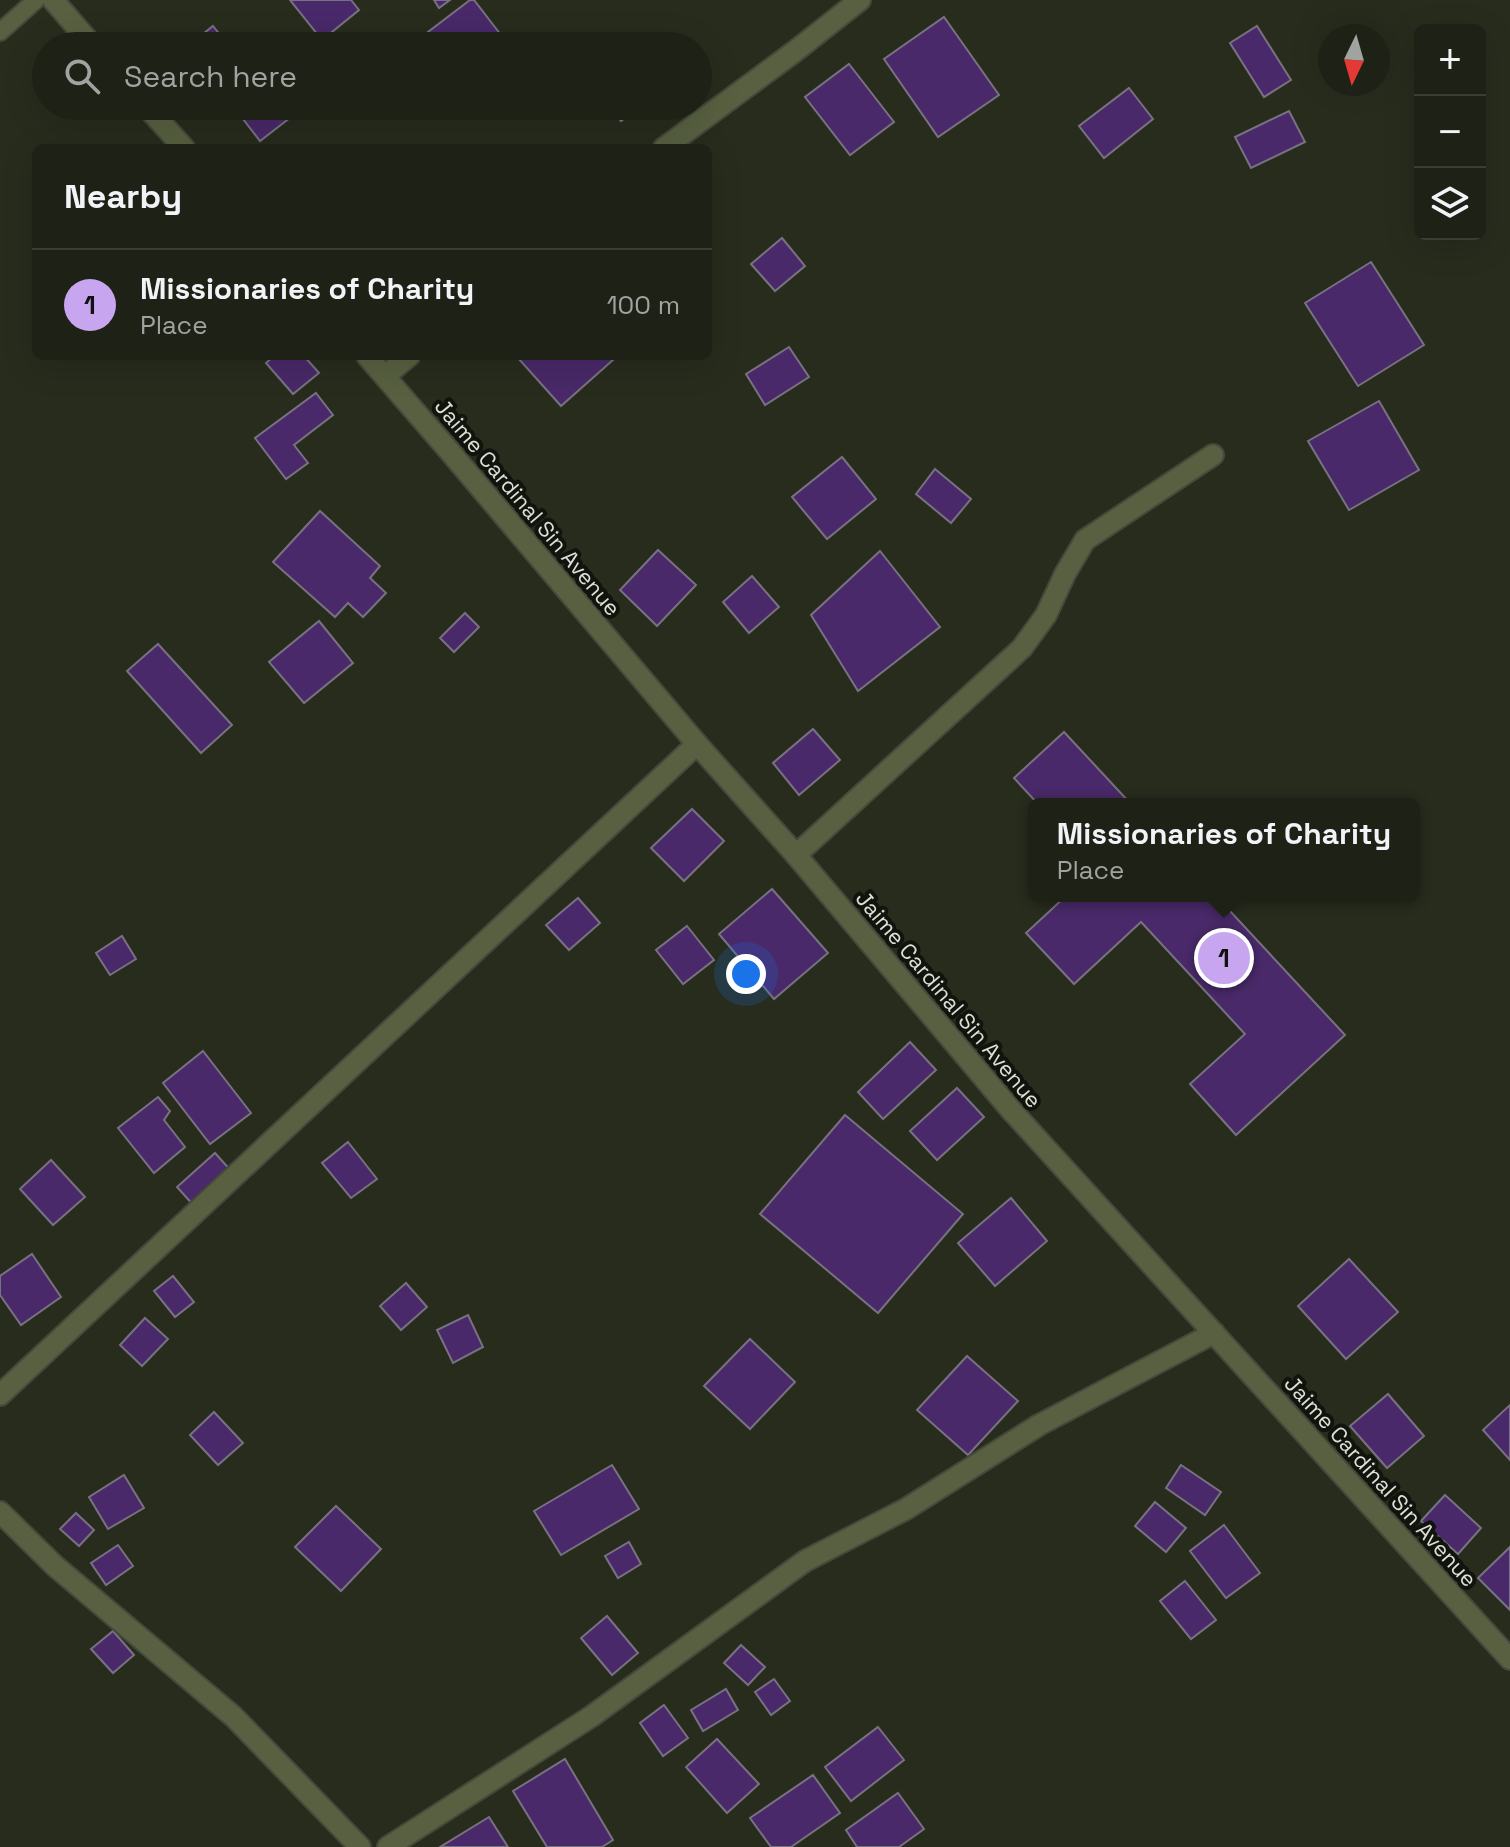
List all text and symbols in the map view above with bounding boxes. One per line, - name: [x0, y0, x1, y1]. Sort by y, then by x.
- north arrow: [1318, 24, 1390, 96]
- map controls: [1414, 24, 1486, 240]
- button: +: [1414, 24, 1486, 96]
- search box: [32, 32, 712, 120]
- icon: search: [60, 54, 104, 98]
- text: Search here: [124, 57, 297, 96]
- button: −: [1414, 96, 1486, 168]
- button: layers: [1414, 168, 1486, 240]
- text: Nearby: [64, 175, 182, 218]
- text: Missionaries of Charity: [140, 269, 474, 308]
- text: 1: [84, 288, 96, 322]
- text: 100 m: [607, 288, 680, 322]
- text: Place: [140, 308, 208, 342]
- street label: Jaime Cardinal Sin Avenue: [429, 393, 627, 621]
- popup: [1028, 798, 1420, 902]
- text: Missionaries of Charity: [1057, 814, 1391, 853]
- text: Place: [1057, 853, 1124, 887]
- street label: Jaime Cardinal Sin Avenue: [850, 885, 1048, 1113]
- pin: 1: [1198, 928, 1250, 988]
- your location: [726, 954, 766, 994]
- street label: Jaime Cardinal Sin Avenue: [1279, 1369, 1483, 1593]

